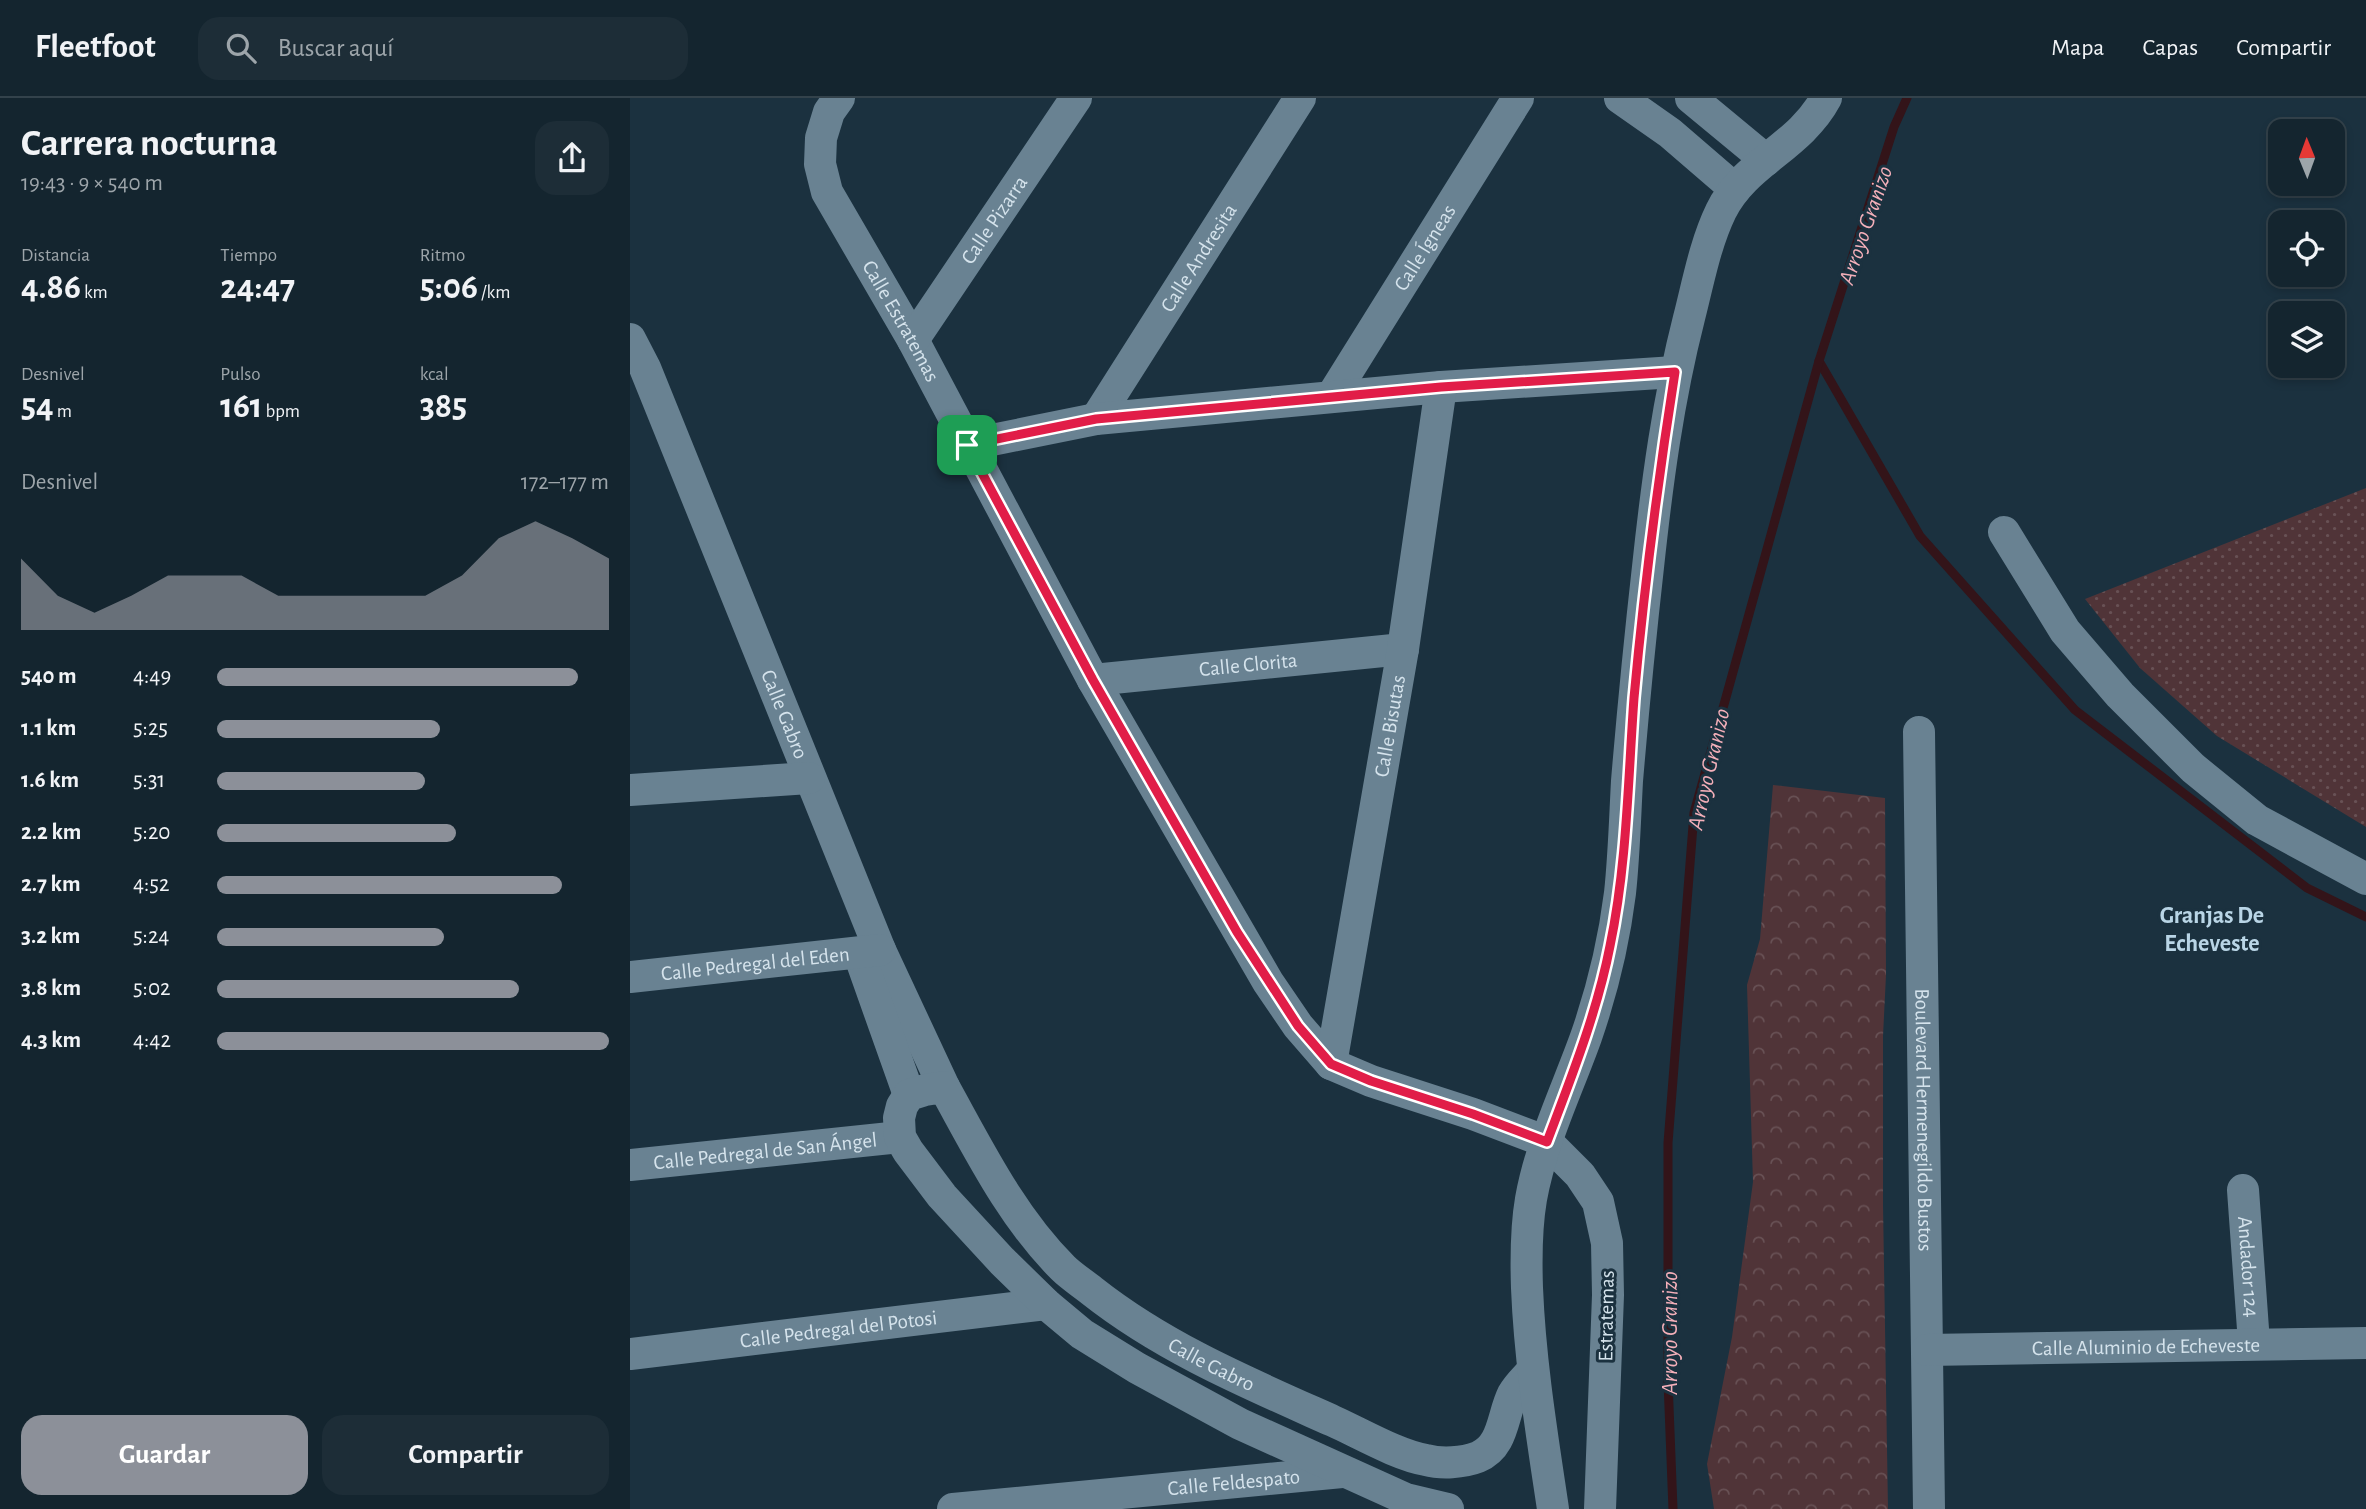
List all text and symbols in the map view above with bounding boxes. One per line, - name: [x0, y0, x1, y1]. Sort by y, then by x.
- search box: [198, 17, 688, 80]
- icon: search: [222, 29, 260, 67]
- text: Fleetfoot: [35, 31, 156, 64]
- text: Buscar aquí: [278, 35, 393, 61]
- text: Mapa: [2051, 36, 2104, 60]
- text: Capas: [2142, 36, 2198, 60]
- text: Compartir: [2236, 36, 2331, 60]
- north arrow: [2268, 119, 2345, 196]
- map controls: [2268, 119, 2345, 378]
- button: share: [535, 121, 609, 195]
- text: Carrera nocturna: [21, 125, 278, 163]
- water label: Arroyo Granizo: [1835, 163, 1897, 289]
- text: 19:43 · 9 × 540 m: [21, 172, 163, 195]
- street label: Calle Pizarra: [957, 172, 1032, 268]
- street label: Calle Andresita: [1157, 200, 1241, 316]
- street label: Calle Ígneas: [1390, 201, 1460, 295]
- button: locate: [2268, 210, 2345, 287]
- text: Distancia: [21, 246, 90, 265]
- text: Tiempo: [220, 246, 277, 265]
- text: Ritmo: [420, 246, 465, 265]
- street label: Calle Estratemas: [858, 257, 943, 385]
- text: 4.86: [21, 270, 81, 305]
- text: 24:47: [220, 270, 295, 305]
- text: 5:06: [420, 270, 478, 305]
- text: km: [81, 283, 108, 302]
- text: /km: [478, 283, 510, 302]
- button: layers: [2268, 301, 2345, 378]
- text: Desnivel: [21, 365, 85, 384]
- text: Pulso: [220, 365, 261, 384]
- text: kcal: [420, 365, 449, 384]
- text: 54: [21, 389, 54, 424]
- text: 161: [220, 389, 262, 424]
- text: 385: [420, 389, 467, 424]
- text: m: [54, 402, 72, 421]
- text: bpm: [262, 402, 300, 421]
- pin: [937, 415, 997, 475]
- icon: arrive: [948, 426, 986, 464]
- text: Desnivel: [21, 471, 98, 494]
- text: 172–177 m: [521, 471, 609, 494]
- street label: Calle Clorita: [1198, 650, 1299, 680]
- text: 540 m: [21, 665, 77, 688]
- text: 4:49: [133, 665, 171, 688]
- street label: Calle Gabro: [757, 667, 812, 762]
- street label: Calle Bisutas: [1371, 673, 1409, 779]
- water label: Arroyo Granizo: [1684, 707, 1735, 833]
- text: 1.1 km: [21, 717, 76, 740]
- text: 5:25: [133, 717, 168, 740]
- text: 1.6 km: [21, 769, 79, 792]
- text: 5:31: [133, 769, 165, 792]
- text: 2.2 km: [21, 821, 81, 844]
- text: 5:20: [133, 821, 171, 844]
- text: 2.7 km: [21, 873, 80, 896]
- text: 4:52: [133, 873, 169, 896]
- district label: Granjas De Echeveste: [2160, 904, 2264, 956]
- text: 3.2 km: [21, 925, 80, 948]
- text: 5:24: [133, 925, 169, 948]
- street label: Calle Pedregal del Eden: [660, 943, 851, 985]
- text: 3.8 km: [21, 977, 81, 1000]
- text: 5:02: [133, 977, 171, 1000]
- street label: Boulevard Hermenegildo Bustos: [1911, 988, 1936, 1252]
- text: 4.3 km: [21, 1029, 81, 1052]
- text: 4:42: [133, 1029, 171, 1052]
- street label: Calle Pedregal de San Ángel: [653, 1129, 878, 1173]
- street label: Andador 124: [2234, 1215, 2262, 1318]
- street label: Estratemas: [1595, 1270, 1618, 1362]
- water label: Arroyo Granizo: [1659, 1271, 1682, 1396]
- street label: Calle Pedregal del Potosi: [739, 1307, 938, 1352]
- street label: Calle Gabro: [1164, 1334, 1258, 1395]
- street label: Calle Aluminio de Echeveste: [2032, 1335, 2260, 1359]
- button: Guardar: [21, 1415, 308, 1495]
- button: Compartir: [322, 1415, 609, 1495]
- street label: Calle Feldespato: [1167, 1466, 1301, 1500]

